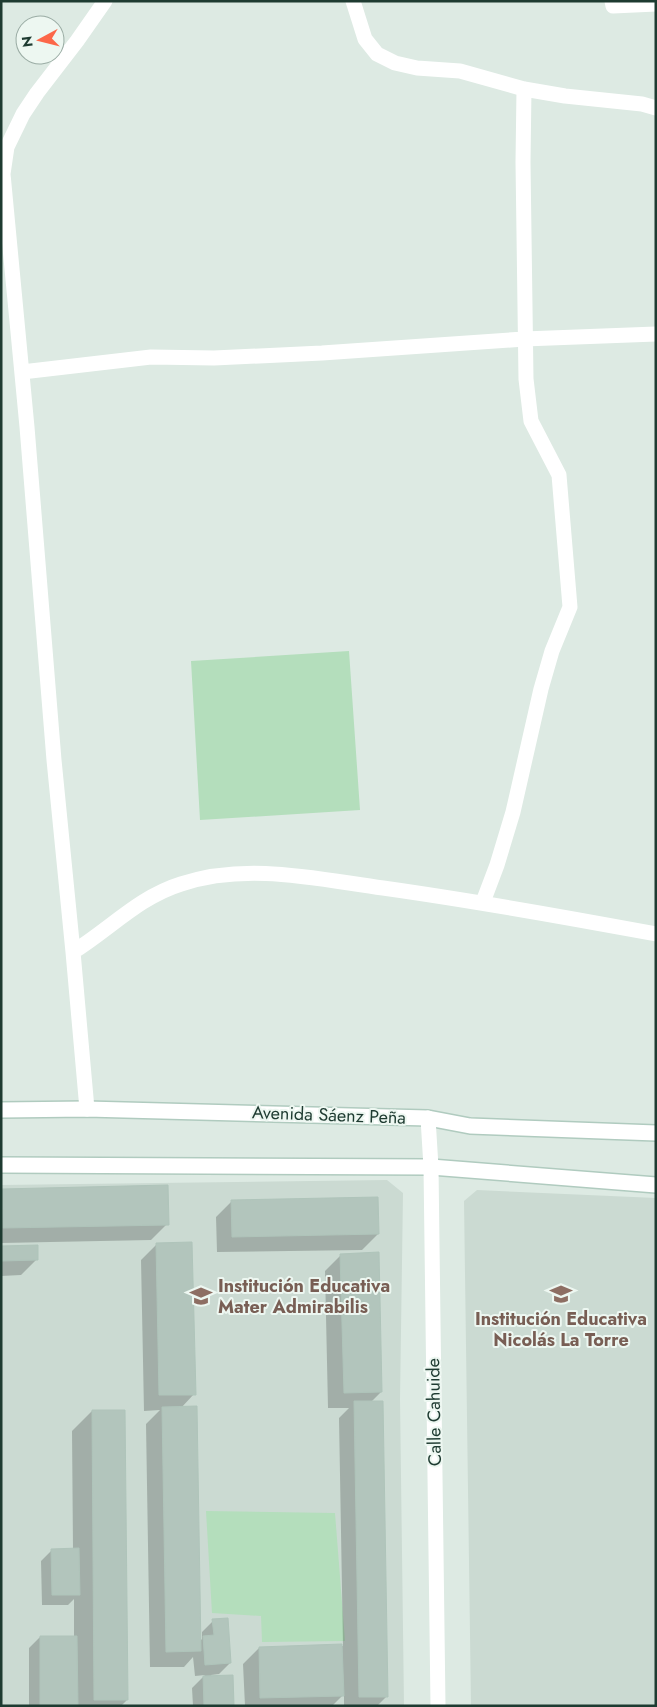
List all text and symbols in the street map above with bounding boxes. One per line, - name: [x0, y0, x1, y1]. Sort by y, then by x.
- north arrow: [15, 15, 65, 65]
- text: N: [16, 35, 38, 48]
- street label: Avenida Sáenz Peña: [252, 1099, 406, 1131]
- place label: Institución Educativa Mater Admirabilis: [218, 1273, 390, 1320]
- school or university icon: Institución Educativa Nicolás La Torre: [548, 1281, 574, 1307]
- school or university icon: Institución Educativa Mater Admirabilis: [188, 1283, 214, 1309]
- place label: Institución Educativa Nicolás La Torre: [475, 1306, 647, 1353]
- street label: Calle Cahuide: [420, 1358, 448, 1466]

